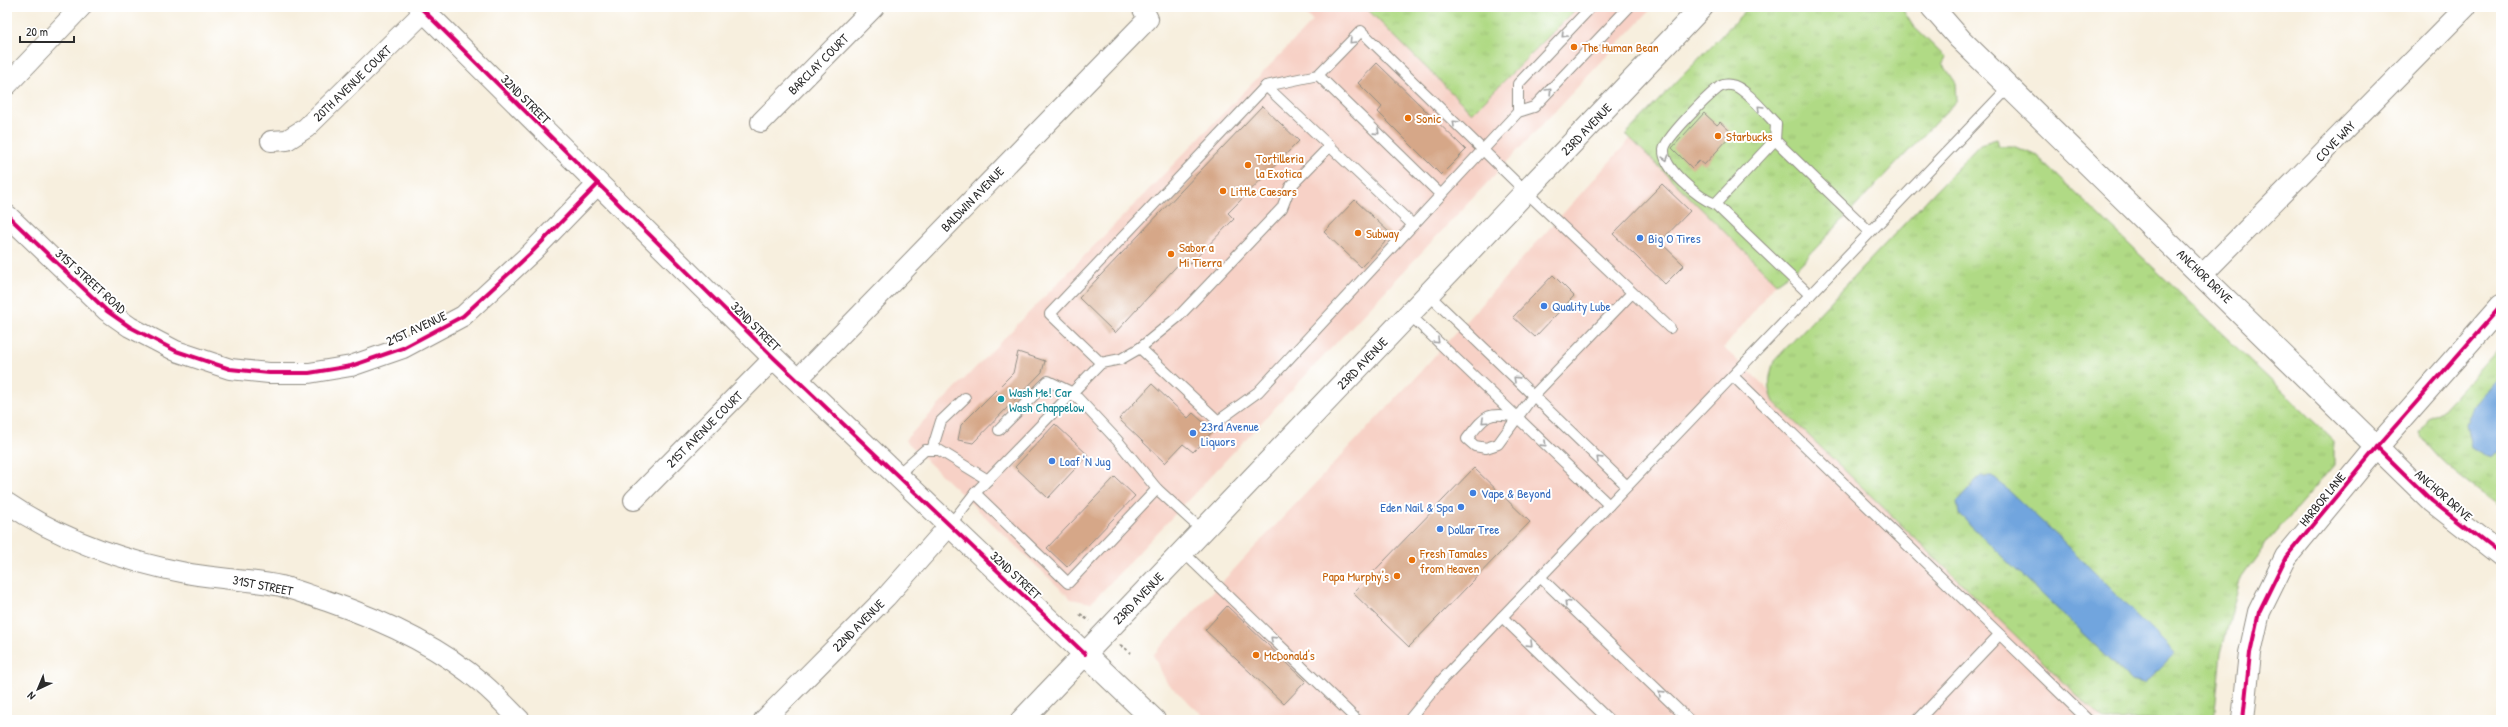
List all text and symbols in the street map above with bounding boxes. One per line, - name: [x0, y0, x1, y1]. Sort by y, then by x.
- scale bar: [20, 18, 74, 44]
- text: 20 m: [26, 23, 48, 40]
- street label: BARCLAY COURT: [784, 29, 853, 98]
- one-way arrow: [1562, 30, 1569, 38]
- one-way arrow: [1349, 36, 1357, 44]
- place label: The Human Bean: [1582, 38, 1659, 56]
- street label: 20TH AVENUE COURT: [309, 40, 396, 125]
- marker: The Human Bean: [1569, 42, 1579, 52]
- street label: 32ND STREET: [497, 70, 555, 128]
- one-way arrow: [1544, 88, 1552, 96]
- street label: 23RD AVENUE: [1557, 99, 1616, 159]
- one-way arrow: [1757, 105, 1765, 113]
- place label: Sonic: [1416, 109, 1441, 127]
- marker: Sonic: [1403, 113, 1413, 123]
- street label: COVE WAY: [2311, 116, 2359, 165]
- one-way arrow: [1452, 120, 1460, 128]
- one-way arrow: [1372, 127, 1380, 135]
- place label: Starbucks: [1726, 127, 1773, 145]
- marker: Starbucks: [1713, 131, 1723, 141]
- place label: Tortilleria la Exotica: [1256, 149, 1304, 182]
- one-way arrow: [1661, 154, 1670, 161]
- marker: Tortilleria la Exotica: [1243, 160, 1253, 170]
- street label: BALDWIN AVENUE: [936, 162, 1008, 236]
- place label: Little Caesars: [1231, 182, 1297, 200]
- marker: Little Caesars: [1218, 186, 1228, 196]
- place label: Subway: [1366, 224, 1400, 242]
- marker: Subway: [1353, 228, 1363, 238]
- place label: Big O Tires: [1648, 229, 1701, 247]
- marker: Big O Tires: [1635, 233, 1645, 243]
- place label: Sabor a Mi Tierra: [1179, 238, 1222, 271]
- street label: 31ST STREET ROAD: [52, 244, 131, 318]
- street label: ANCHOR DRIVE: [2173, 245, 2237, 307]
- marker: Sabor a Mi Tierra: [1166, 249, 1176, 259]
- street label: 32ND STREET: [727, 297, 785, 355]
- place label: Quality Lube: [1552, 297, 1611, 315]
- marker: Quality Lube: [1539, 301, 1549, 311]
- street label: 21ST AVENUE: [383, 306, 450, 350]
- street label: 23RD AVENUE: [1333, 333, 1392, 393]
- one-way arrow: [1432, 336, 1440, 344]
- one-way arrow: [1513, 376, 1521, 384]
- place label: Wash Me! Car Wash Chappelow: [1009, 383, 1084, 416]
- street label: 21ST AVENUE COURT: [662, 386, 747, 471]
- marker: Wash Me! Car Wash Chappelow: [996, 394, 1006, 404]
- one-way arrow: [1481, 416, 1489, 424]
- place label: 23rd Avenue Liquors: [1201, 417, 1259, 450]
- marker: 23rd Avenue Liquors: [1188, 428, 1198, 438]
- one-way arrow: [1539, 439, 1547, 447]
- place label: Loaf 'N Jug: [1060, 452, 1111, 470]
- marker: Loaf 'N Jug: [1047, 456, 1057, 466]
- one-way arrow: [1596, 456, 1604, 464]
- street label: ANCHOR DRIVE: [2411, 465, 2477, 525]
- street label: HARBOR LANE: [2295, 468, 2350, 530]
- place label: Vape & Beyond: [1481, 484, 1550, 502]
- marker: Vape & Beyond: [1468, 488, 1478, 498]
- place label: Eden Nail & Spa: [1380, 498, 1453, 516]
- marker: Eden Nail & Spa: [1456, 502, 1466, 512]
- place label: Dollar Tree: [1448, 520, 1500, 538]
- marker: Dollar Tree: [1435, 524, 1445, 534]
- place label: Fresh Tamales from Heaven: [1419, 544, 1487, 577]
- street label: 32ND STREET: [987, 547, 1046, 604]
- marker: Fresh Tamales from Heaven: [1407, 555, 1417, 565]
- place label: Papa Murphy's: [1322, 567, 1389, 585]
- street label: 23RD AVENUE: [1109, 568, 1168, 628]
- street label: 31ST STREET: [231, 570, 296, 600]
- marker: Papa Murphy's: [1392, 571, 1402, 581]
- street label: 22ND AVENUE: [828, 595, 888, 655]
- one-way arrow: [1564, 600, 1572, 608]
- one-way arrow: [1270, 636, 1278, 644]
- one-way arrow: [1525, 639, 1533, 647]
- place label: McDonald's: [1264, 646, 1315, 664]
- marker: McDonald's: [1251, 650, 1261, 660]
- north arrow: [18, 669, 58, 709]
- text: N: [24, 689, 38, 703]
- one-way arrow: [1658, 690, 1666, 698]

